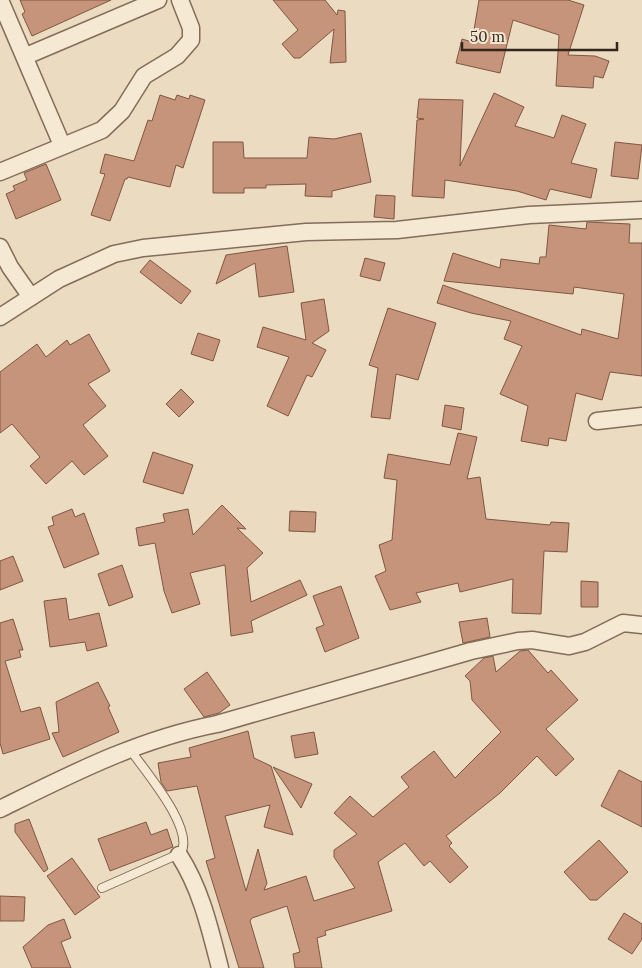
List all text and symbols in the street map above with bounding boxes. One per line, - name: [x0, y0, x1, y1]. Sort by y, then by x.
- scale bar: [462, 20, 617, 52]
- text: 50 m: [470, 27, 505, 46]

